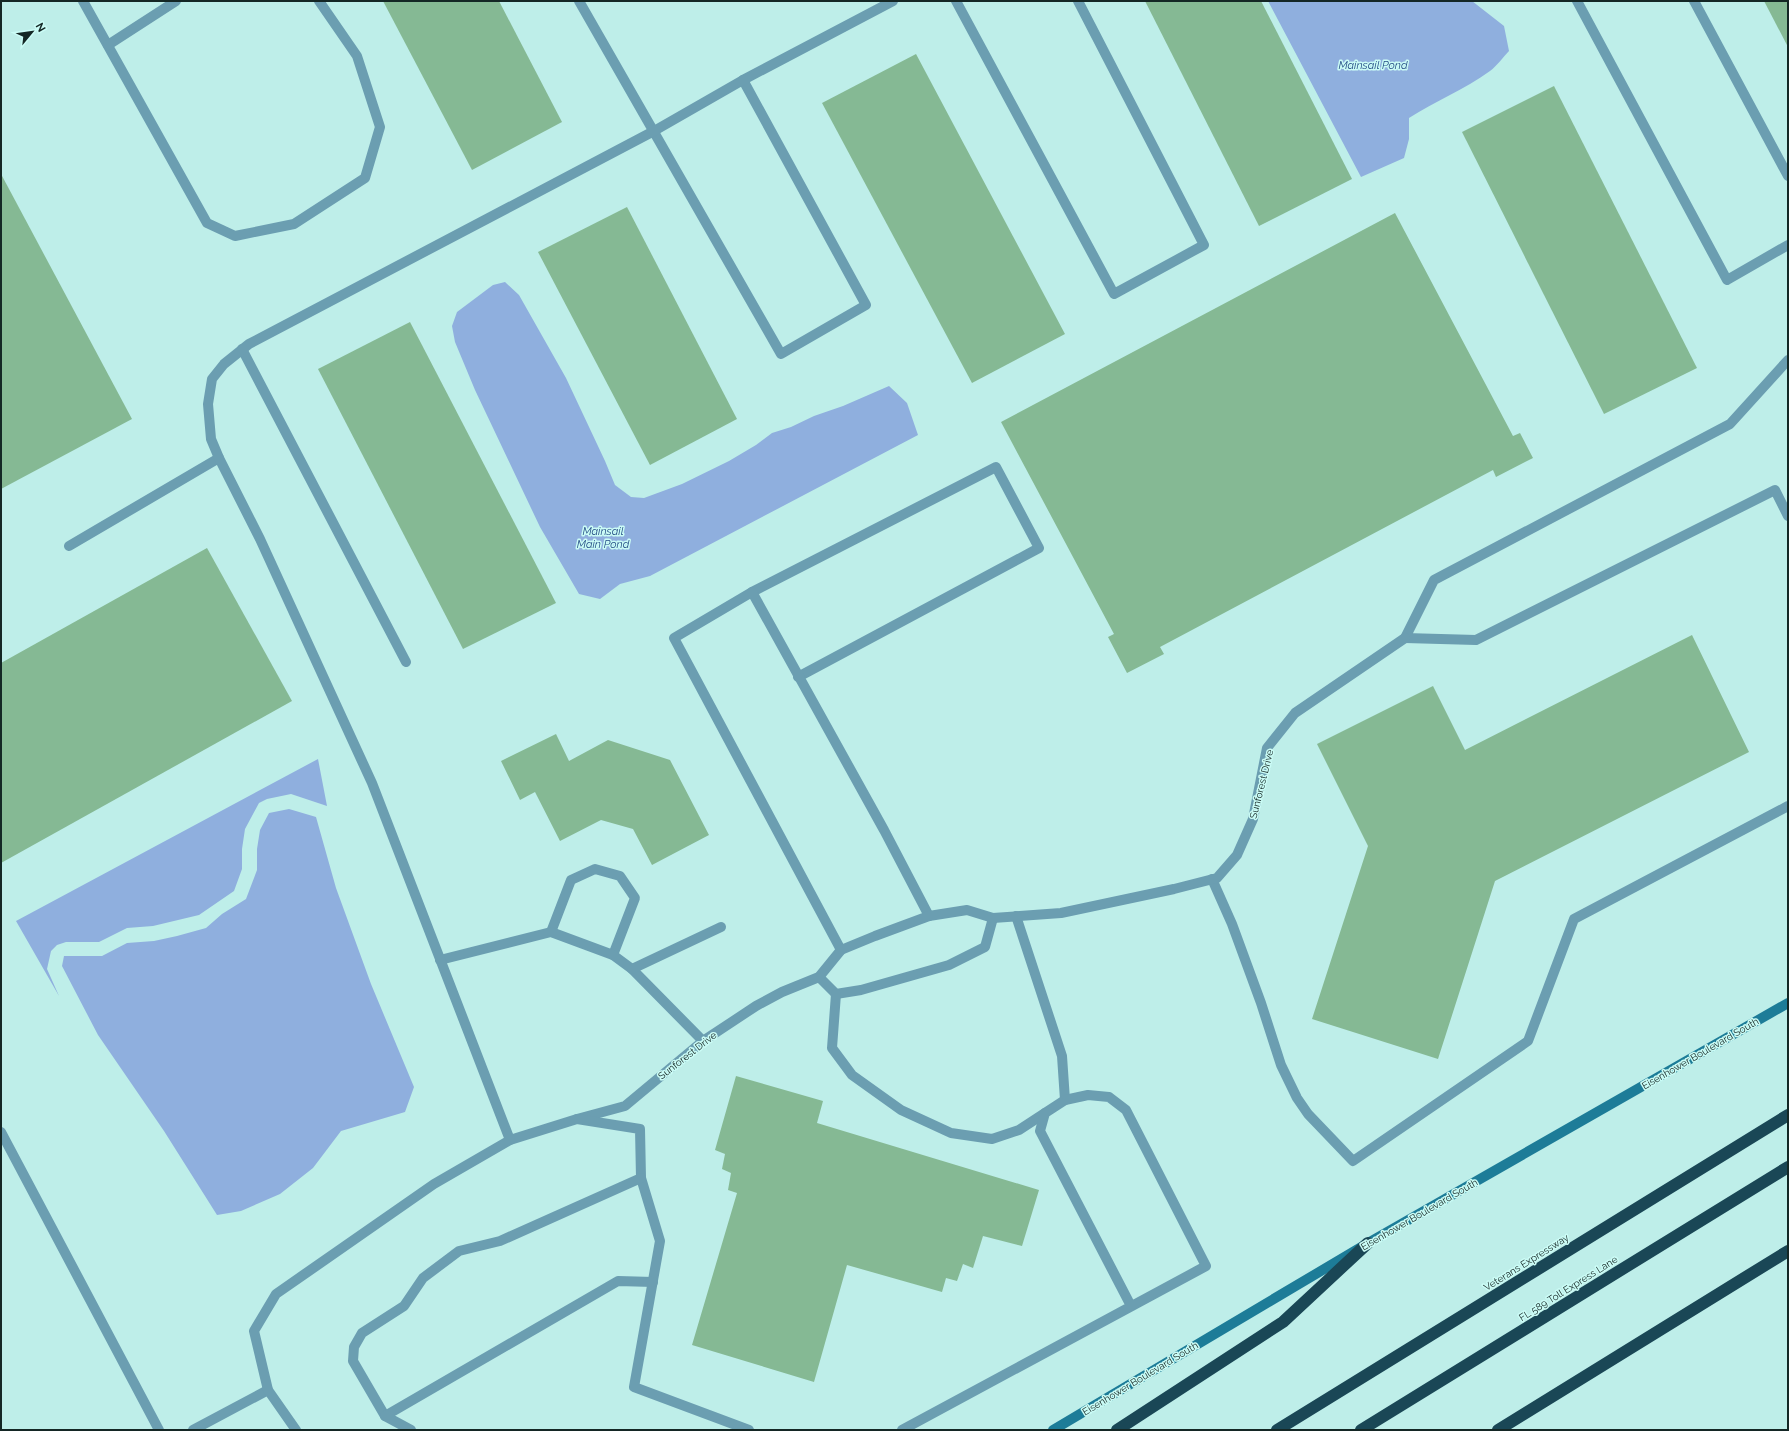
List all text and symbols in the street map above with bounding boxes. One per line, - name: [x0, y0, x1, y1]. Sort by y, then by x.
- north arrow: [12, 12, 52, 52]
- text: N: [33, 21, 48, 34]
- water label: Mainsail Pond: [1338, 59, 1408, 72]
- water label: Mainsail Main Pond: [577, 525, 630, 551]
- street label: Sunforest Drive: [1248, 748, 1275, 820]
- street label: Eisenhower Boulevard South: [1640, 1015, 1761, 1091]
- street label: Sunforest Drive: [656, 1029, 719, 1081]
- street label: Eisenhower Boulevard South: [1359, 1176, 1480, 1252]
- street label: Veterans Expressway: [1482, 1231, 1571, 1293]
- street label: FL 589 Toll Express Lane: [1517, 1254, 1620, 1323]
- street label: Eisenhower Boulevard South: [1080, 1339, 1200, 1417]

